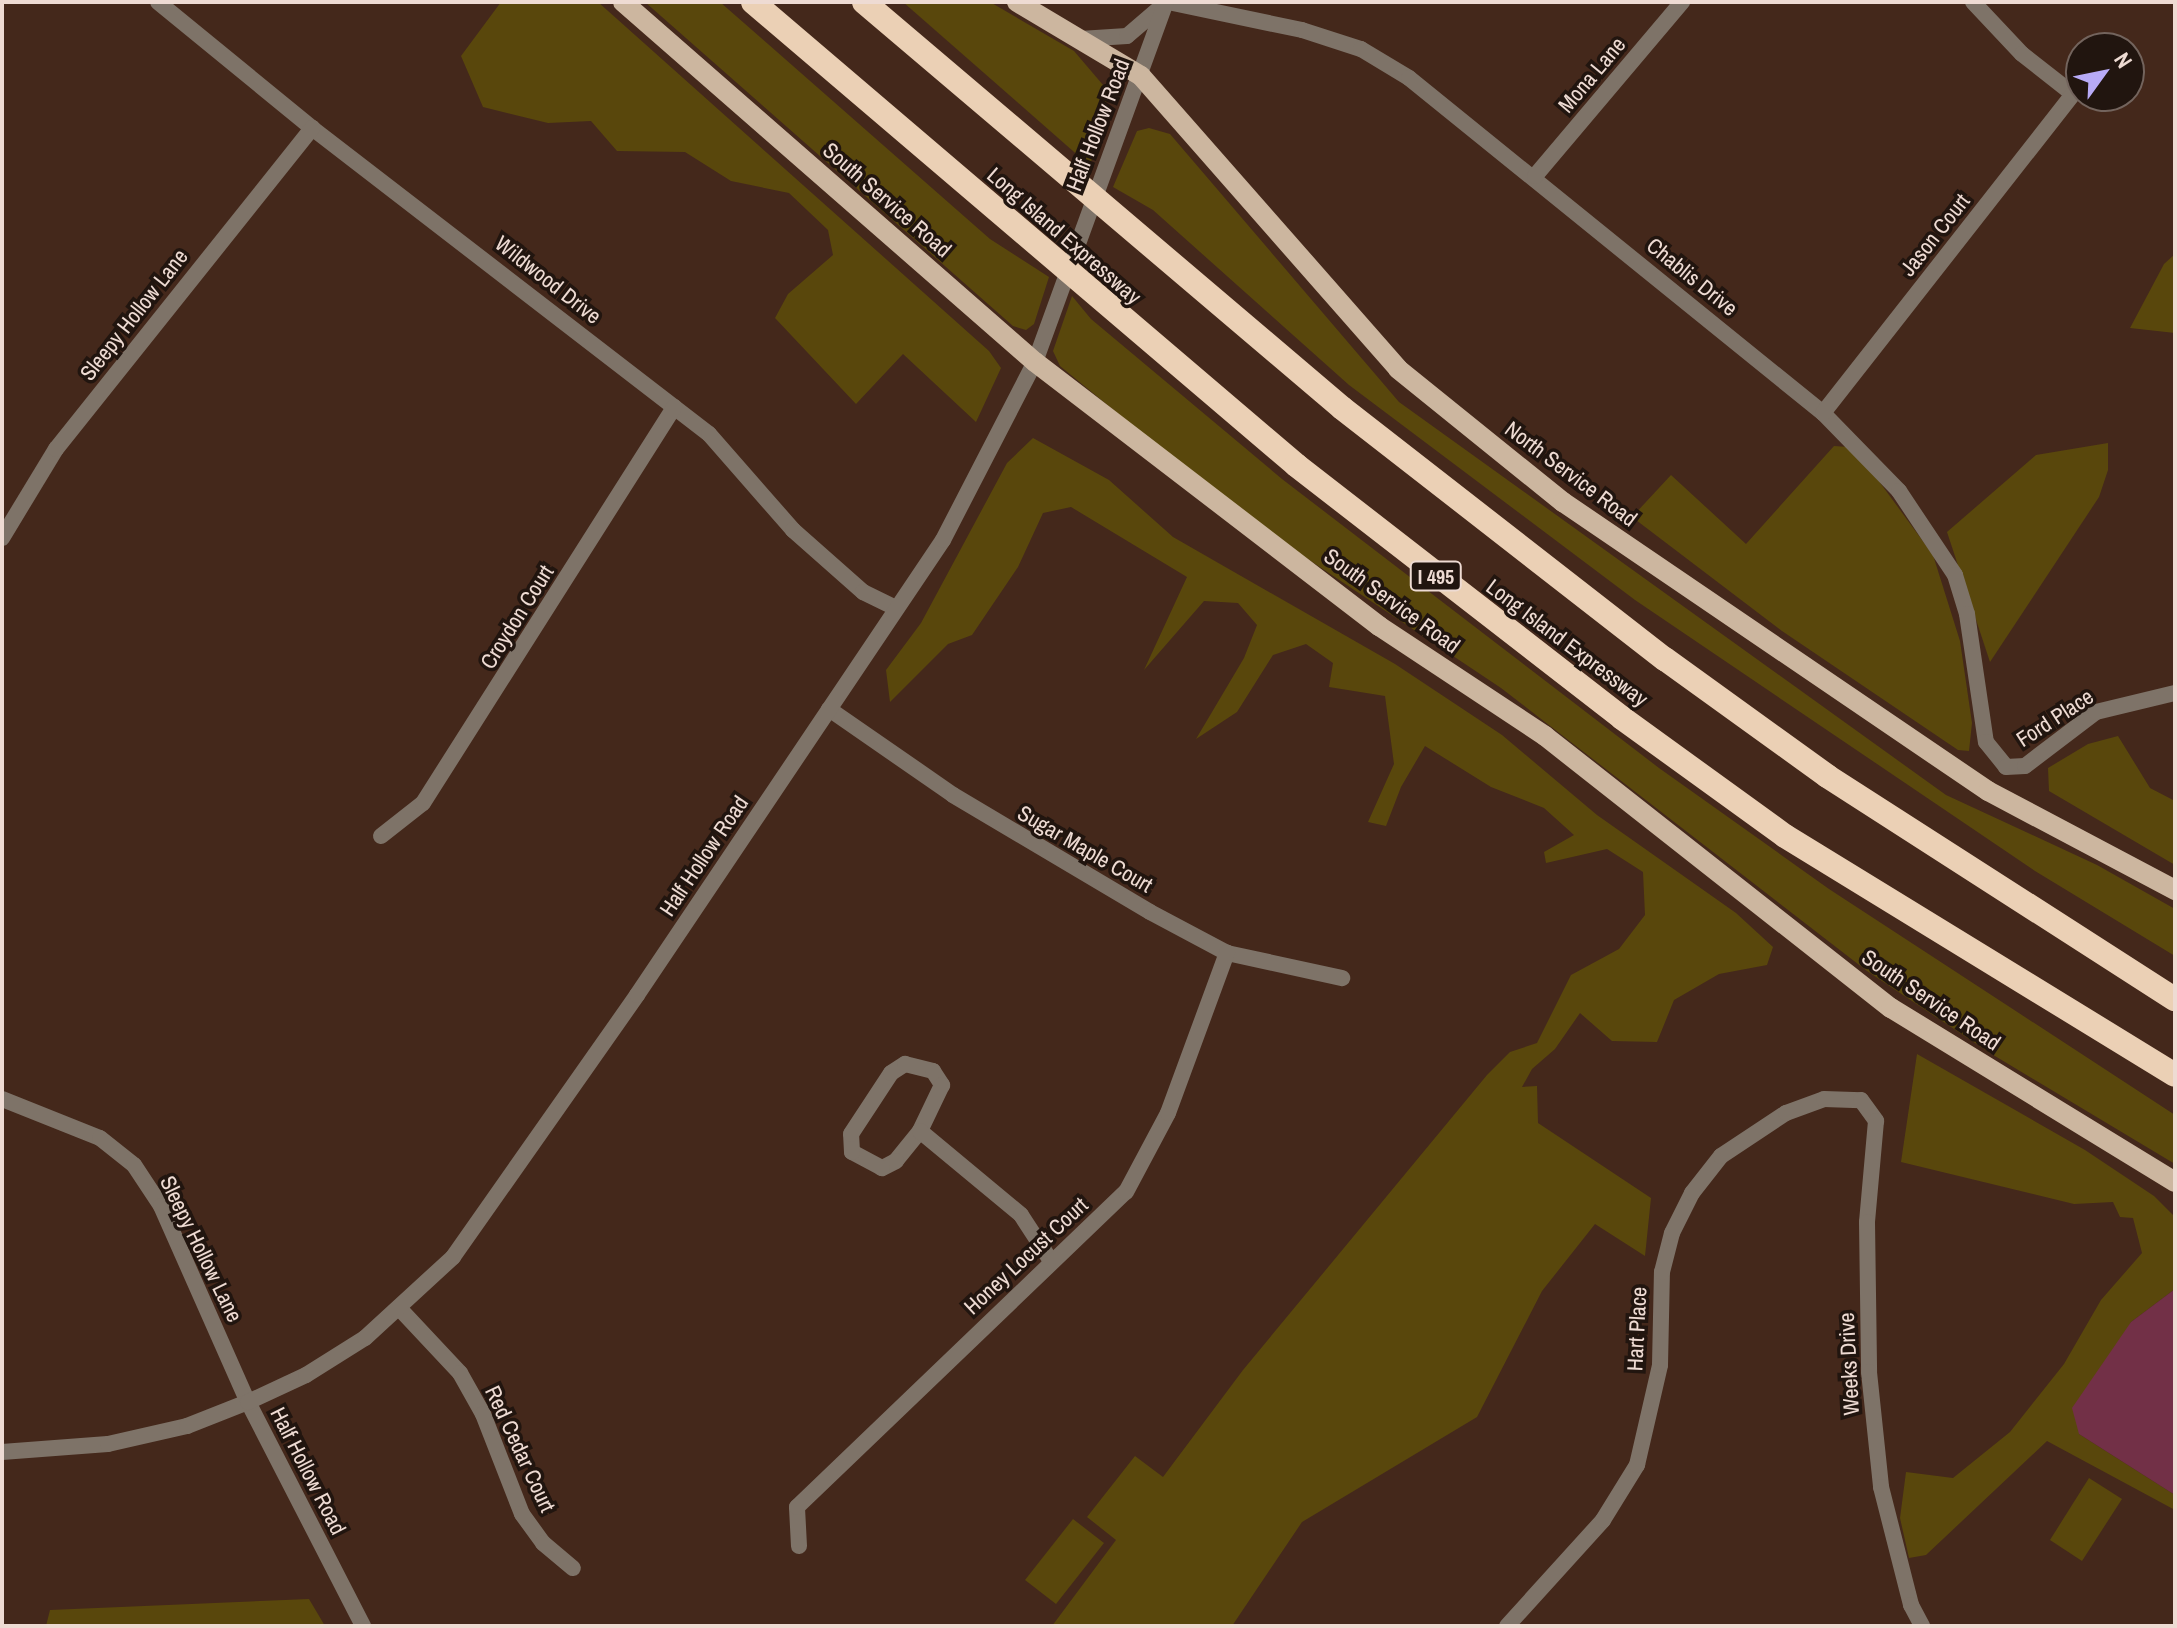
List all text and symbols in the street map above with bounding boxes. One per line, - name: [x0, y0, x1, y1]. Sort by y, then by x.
- street label: Mona Lane: [1553, 32, 1631, 118]
- north arrow: [2065, 32, 2145, 112]
- text: N: [2107, 46, 2140, 74]
- street label: Half Hollow Road: [1061, 55, 1135, 195]
- street label: South Service Road: [817, 137, 957, 263]
- street label: Long Island Expressway: [982, 162, 1146, 310]
- street label: Jason Court: [1895, 189, 1975, 281]
- street label: Wildwood Drive: [490, 230, 606, 330]
- street label: Chablis Drive: [1641, 232, 1743, 322]
- street label: Sleepy Hollow Lane: [75, 244, 193, 386]
- street label: North Service Road: [1500, 416, 1642, 532]
- street label: South Service Road: [1319, 543, 1465, 659]
- street label: Croydon Court: [475, 560, 559, 674]
- road number: I 495: [1408, 560, 1464, 592]
- street label: Long Island Expressway: [1481, 574, 1653, 712]
- street label: Ford Place: [2012, 683, 2098, 753]
- street label: Half Hollow Road: [654, 791, 754, 921]
- street label: Sugar Maple Court: [1013, 800, 1157, 898]
- street label: South Service Road: [1857, 944, 2005, 1056]
- street label: Sleepy Hollow Lane: [154, 1172, 248, 1326]
- street label: Honey Locust Court: [959, 1192, 1093, 1320]
- street label: Hart Place: [1622, 1286, 1652, 1372]
- street label: Weeks Drive: [1833, 1312, 1865, 1416]
- street label: Red Cedar Court: [479, 1382, 561, 1516]
- street label: Half Hollow Road: [265, 1403, 351, 1539]

